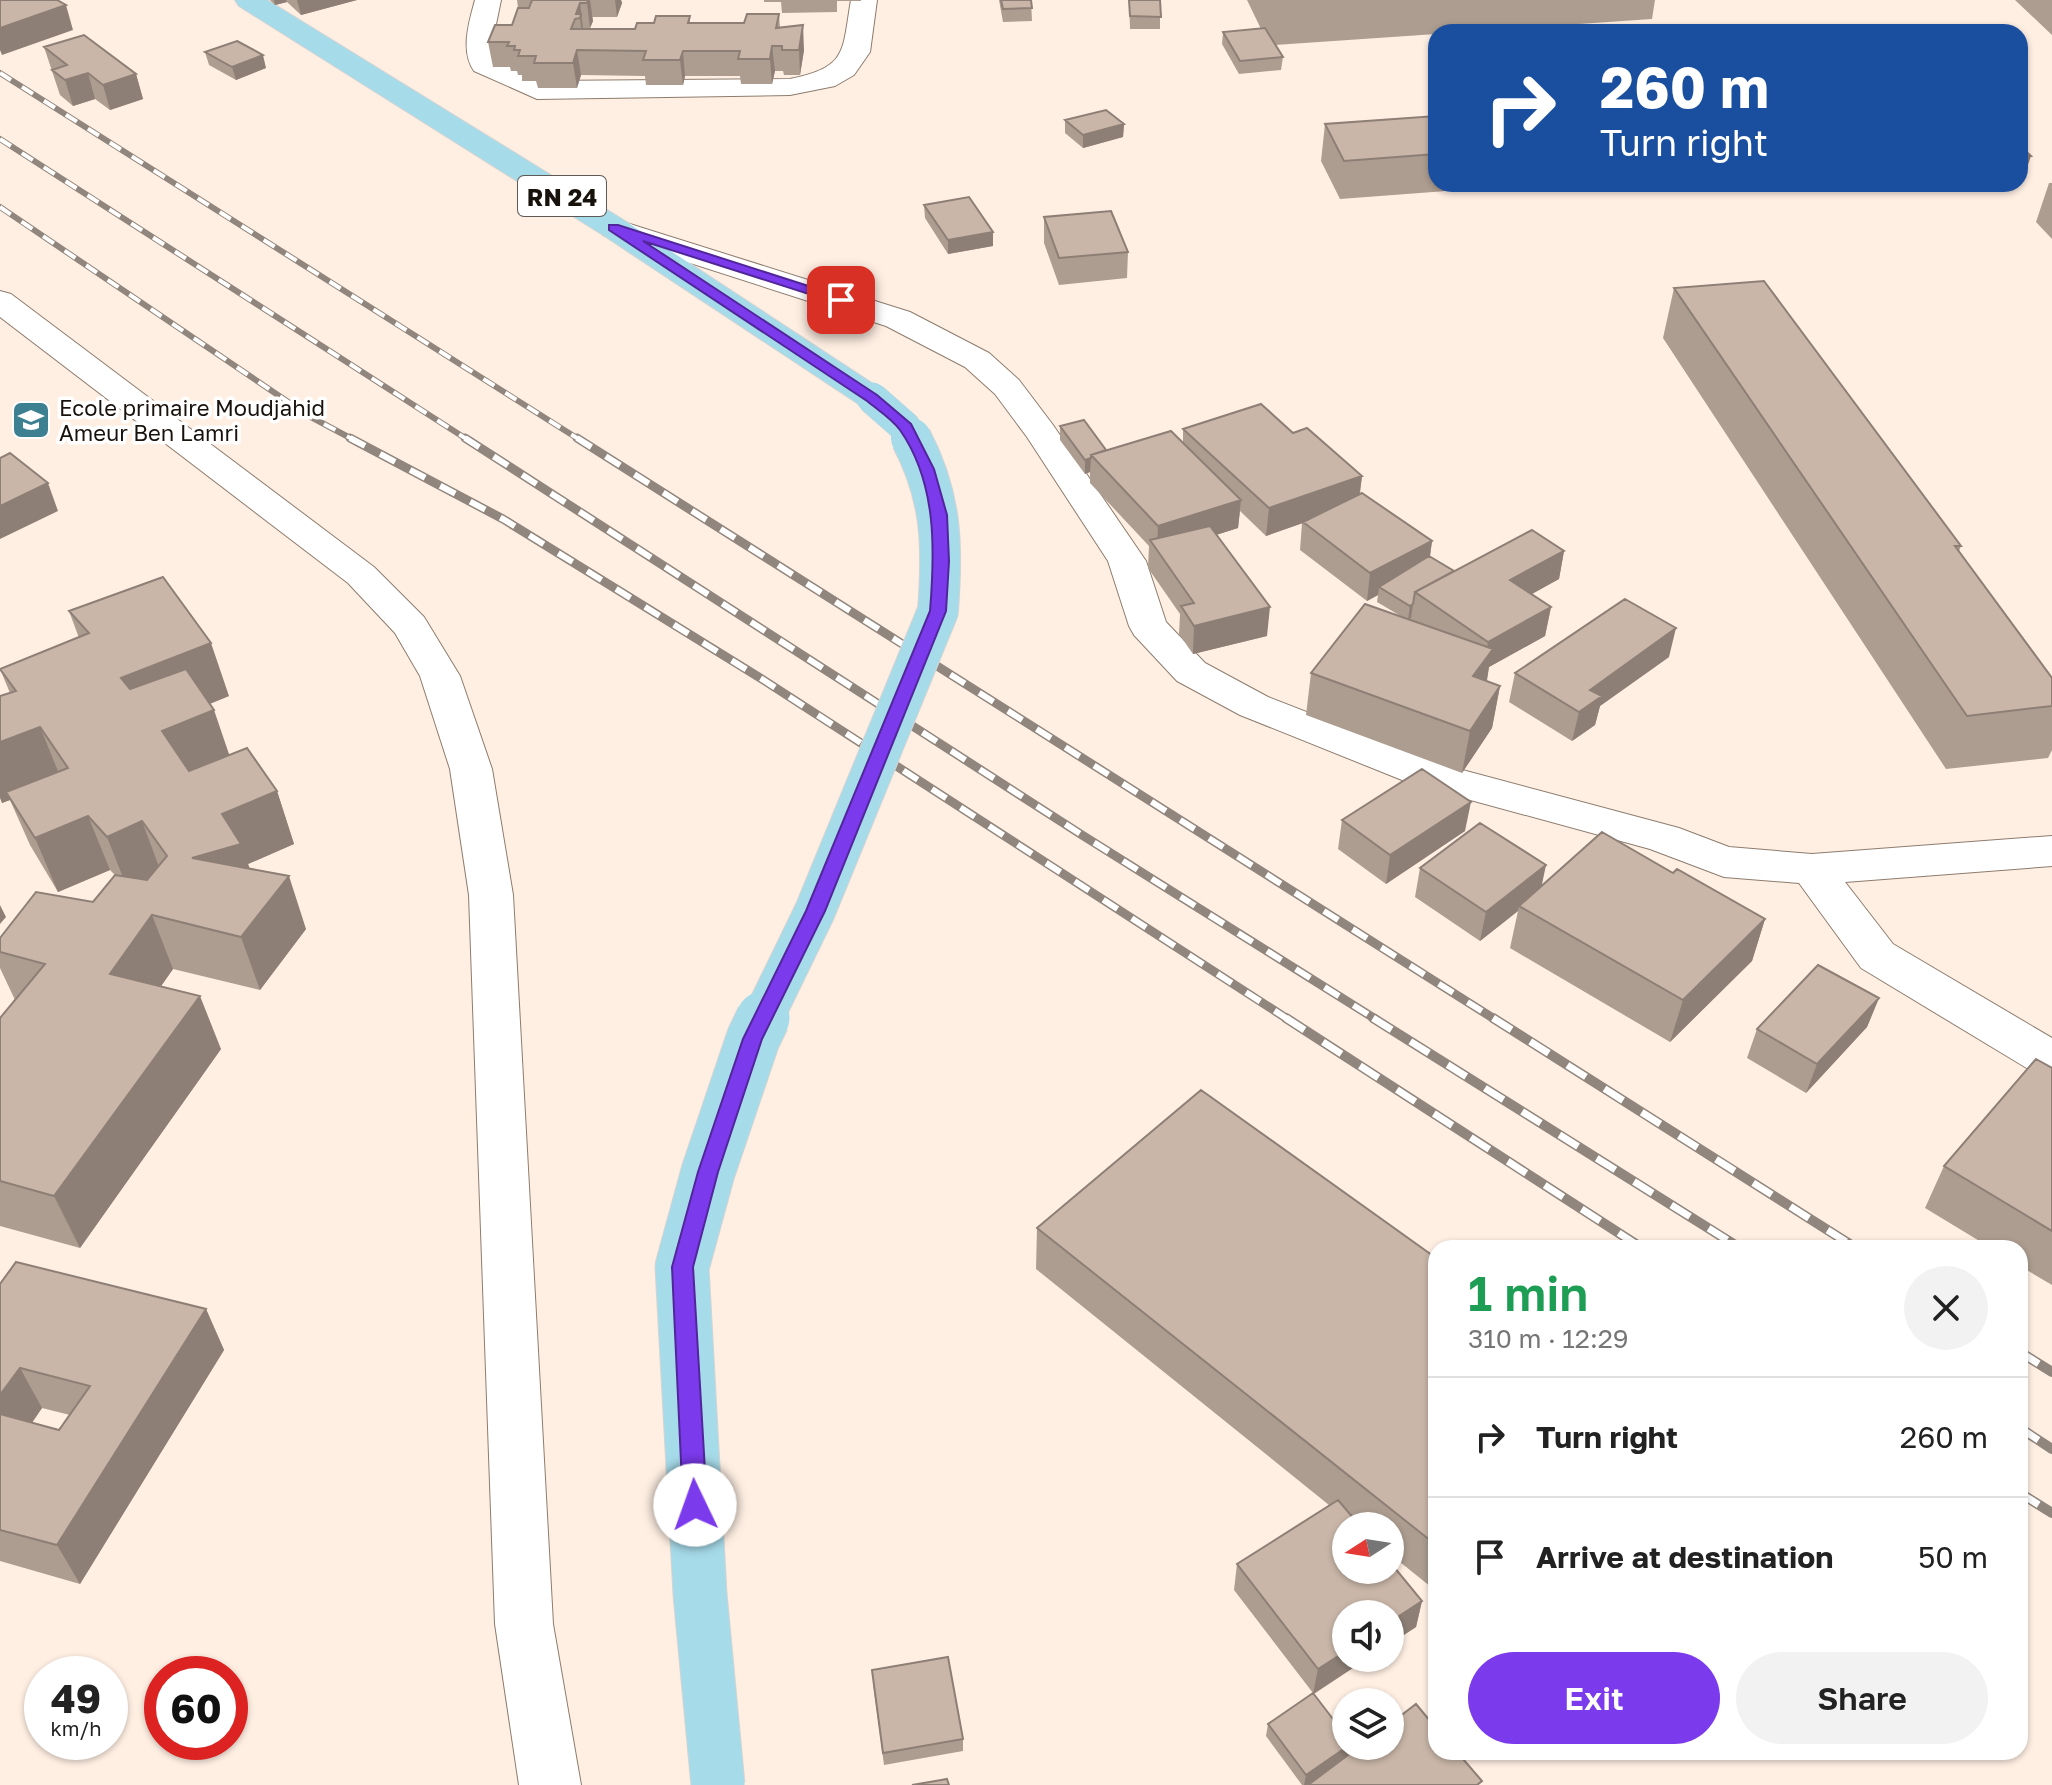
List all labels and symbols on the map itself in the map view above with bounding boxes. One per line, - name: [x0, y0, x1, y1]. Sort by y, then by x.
- road number: RN 24: [518, 176, 606, 216]
- pin: [807, 266, 875, 334]
- place label: Ecole primaire Moudjahid Ameur Ben Lamri: [59, 394, 325, 446]
- school or university icon: Ecole primaire Moudjahid Ameur Ben Lamri: [10, 399, 52, 441]
- position arrow: [653, 1463, 737, 1547]
- north arrow: [1332, 1512, 1404, 1584]
- speed limit sign: 60: [144, 1656, 248, 1760]

